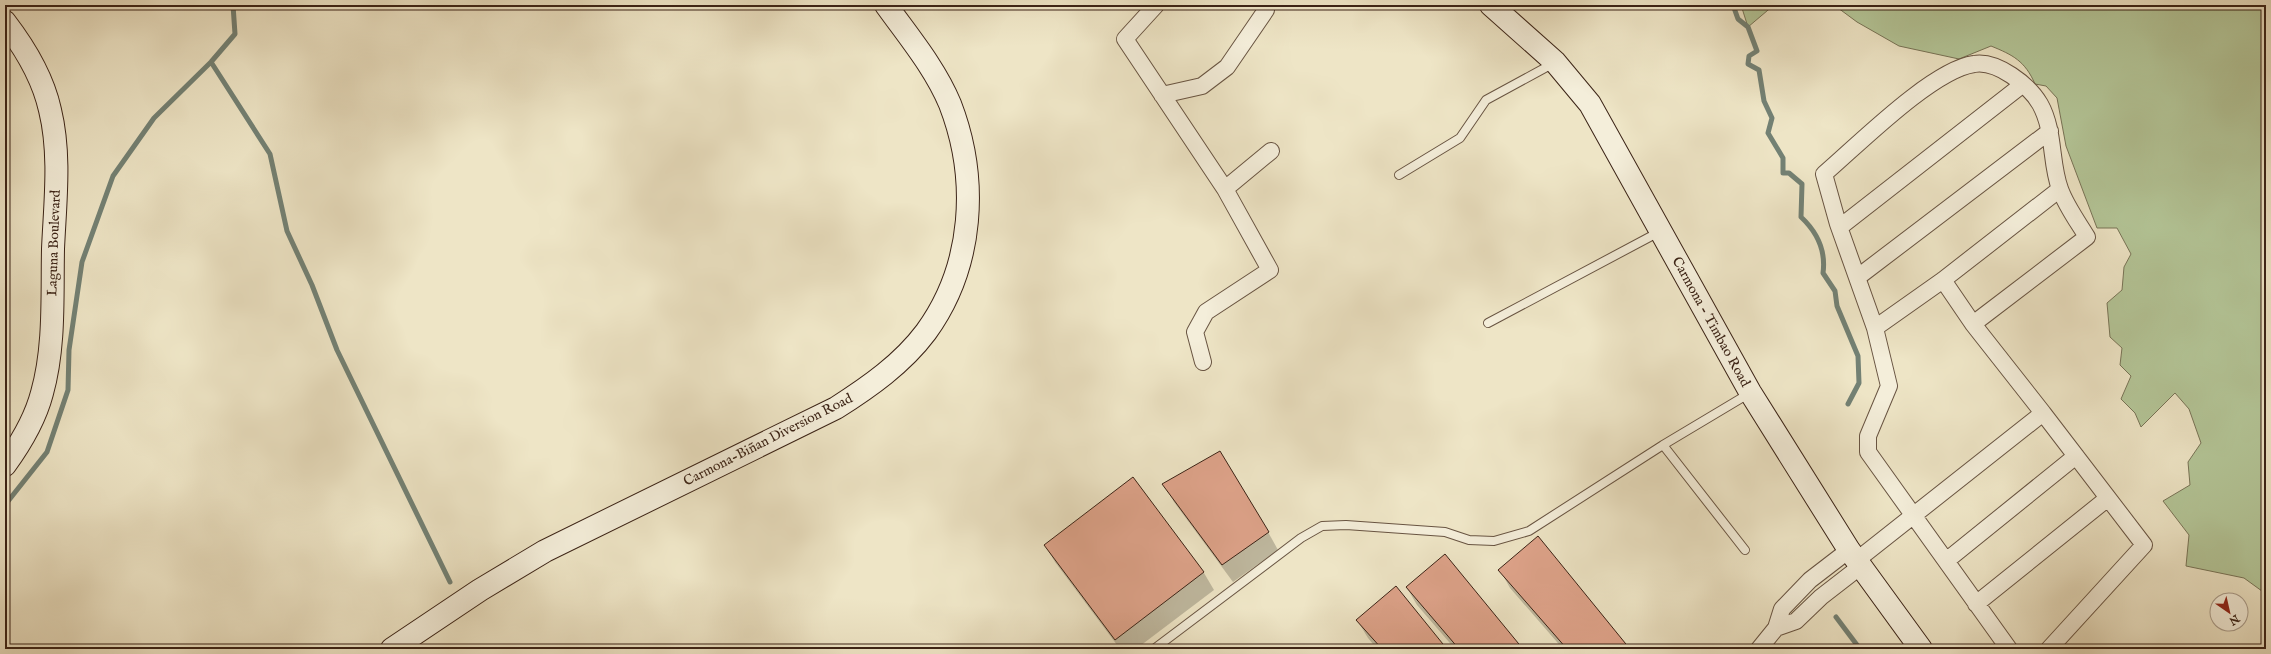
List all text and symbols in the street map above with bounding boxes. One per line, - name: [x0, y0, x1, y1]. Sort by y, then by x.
- street label: Laguna Boulevard: [43, 189, 65, 297]
- street label: Carmona - Timbao Road: [1668, 254, 1755, 391]
- street label: Carmona-Biñan Diversion Road: [680, 389, 856, 491]
- north arrow: [2209, 592, 2249, 632]
- text: N: [2226, 610, 2243, 628]

